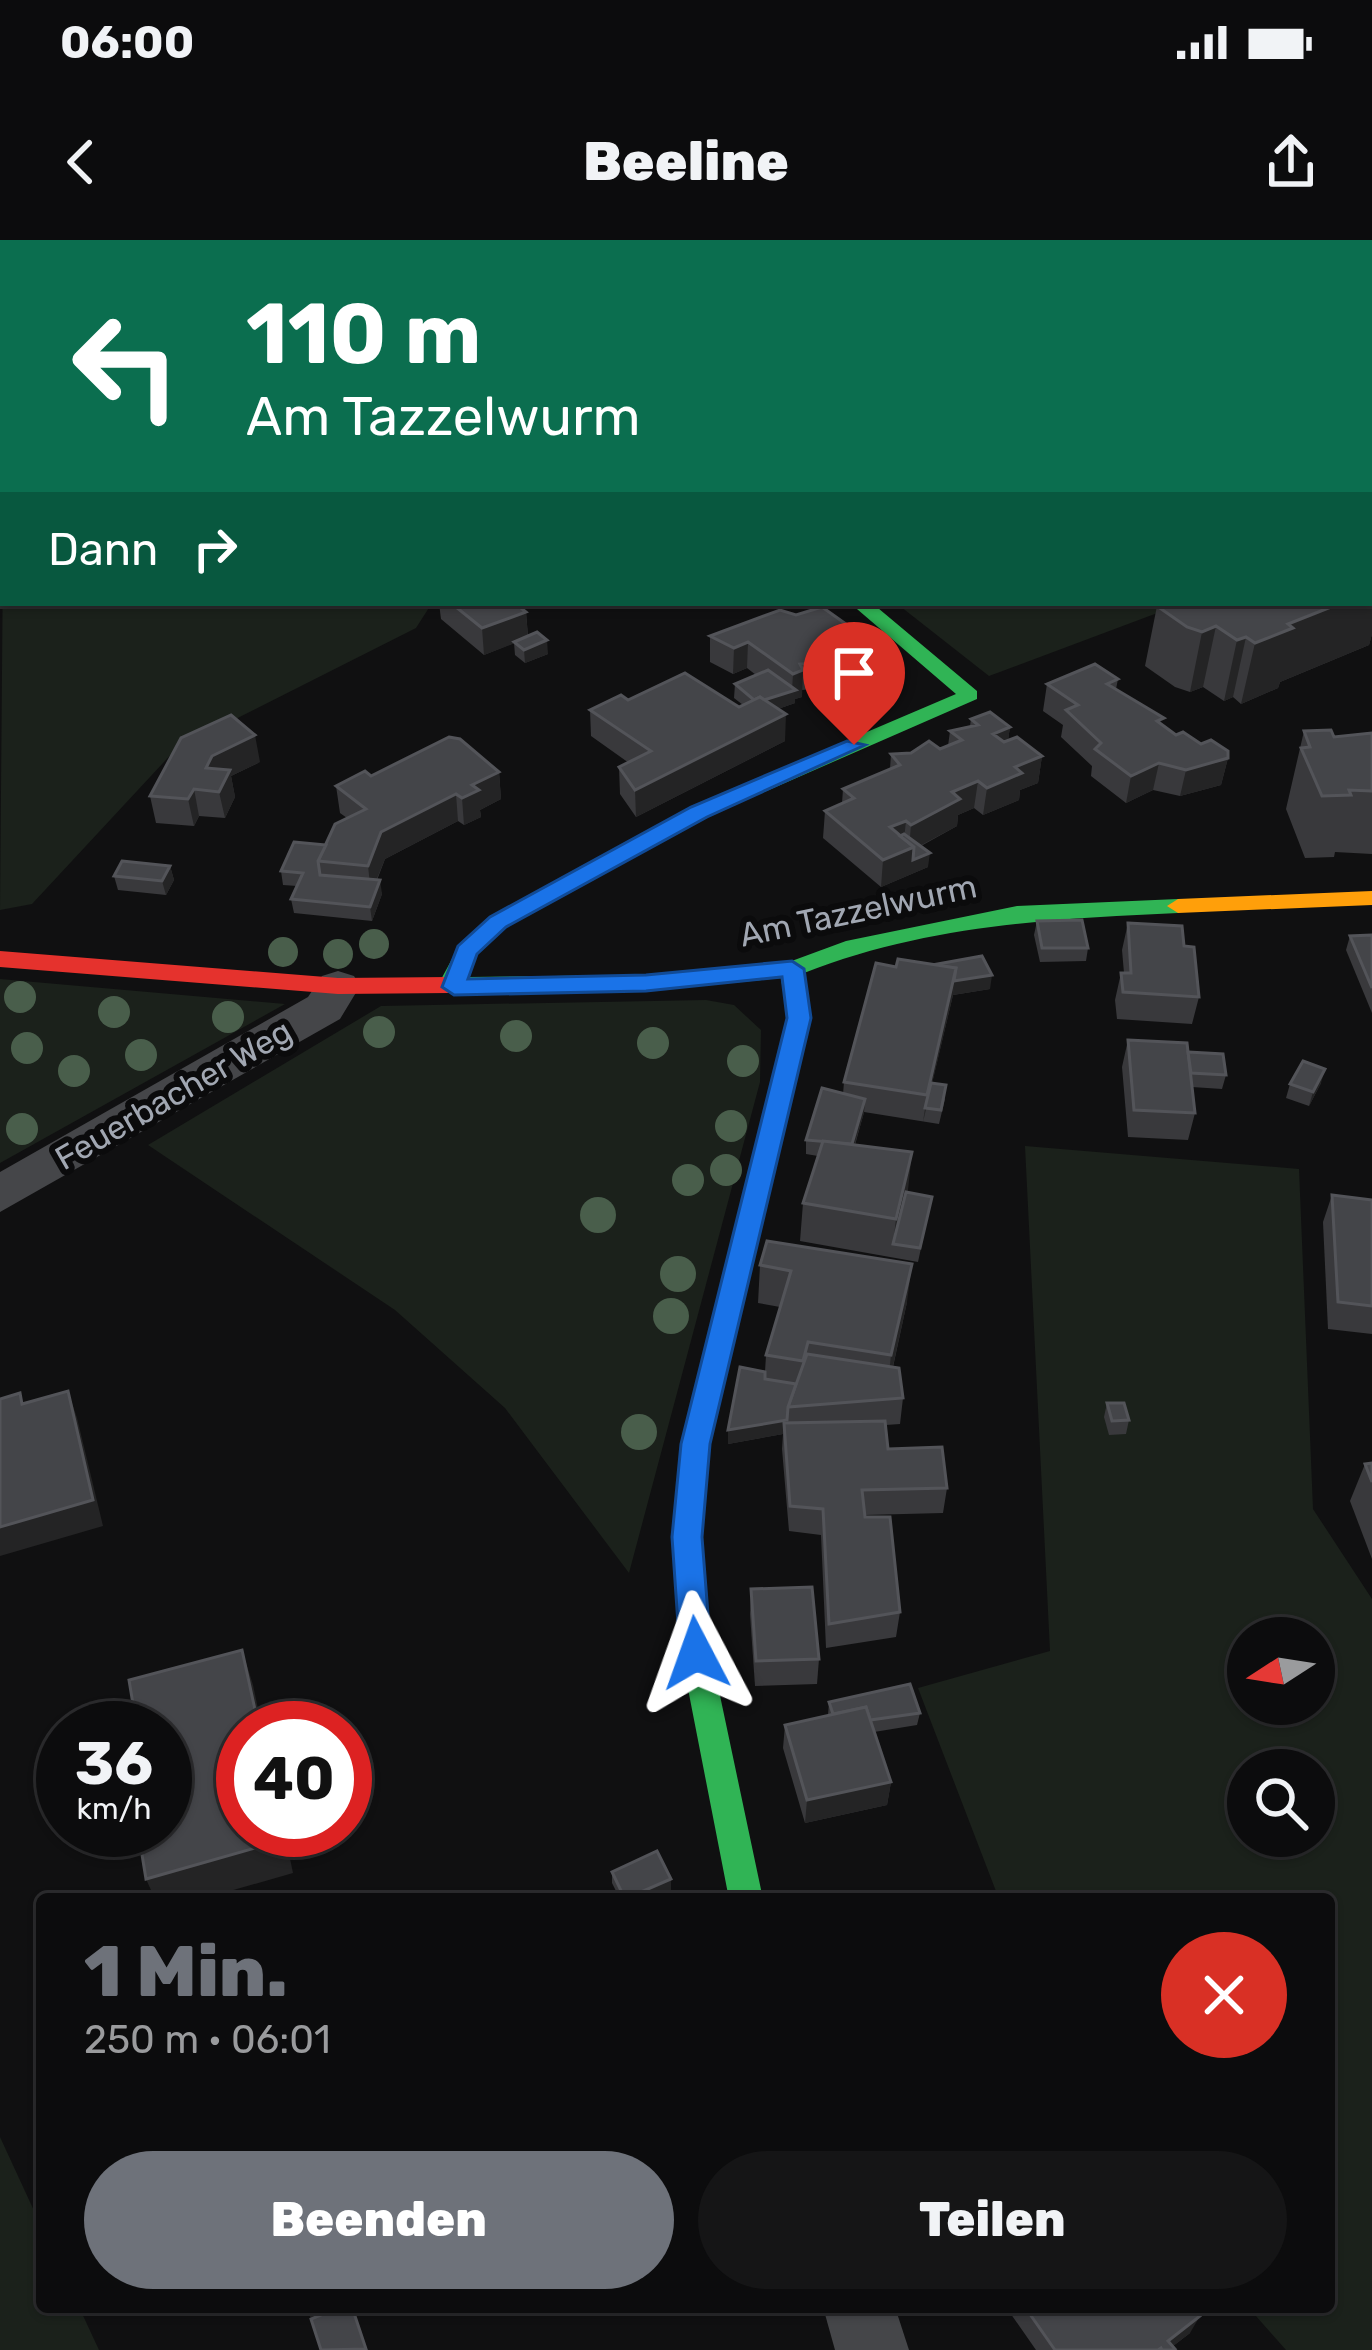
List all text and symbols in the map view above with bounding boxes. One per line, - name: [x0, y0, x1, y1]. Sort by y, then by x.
- text: 06:00: [60, 16, 194, 69]
- icon: back: [48, 129, 114, 195]
- icon: share: [1258, 129, 1324, 195]
- text: Beeline: [583, 130, 789, 194]
- text: 110 m: [246, 284, 481, 384]
- icon: left: [48, 288, 204, 444]
- text: Am Tazzelwurm: [246, 385, 640, 449]
- icon: right: [182, 516, 248, 582]
- text: Dann: [48, 523, 158, 576]
- pin: [803, 622, 905, 745]
- icon: arrive: [821, 640, 887, 706]
- street label: Am Tazzelwurm: [736, 866, 980, 955]
- street label: Feuerbacher Weg: [48, 1011, 298, 1178]
- position arrow: [633, 1590, 759, 1716]
- north arrow: [1227, 1617, 1335, 1725]
- map controls: [1227, 1617, 1335, 1857]
- speed limit sign: 40: [216, 1701, 372, 1857]
- text: 36: [75, 1728, 153, 1799]
- button: search: [1227, 1749, 1335, 1857]
- text: km/h: [77, 1791, 151, 1827]
- text: 1 Min.: [84, 1929, 288, 2014]
- button: close: [1161, 1932, 1287, 2058]
- text: 250 m · 06:01: [84, 2017, 331, 2063]
- button: Beenden: [84, 2151, 674, 2289]
- button: Teilen: [698, 2151, 1287, 2289]

